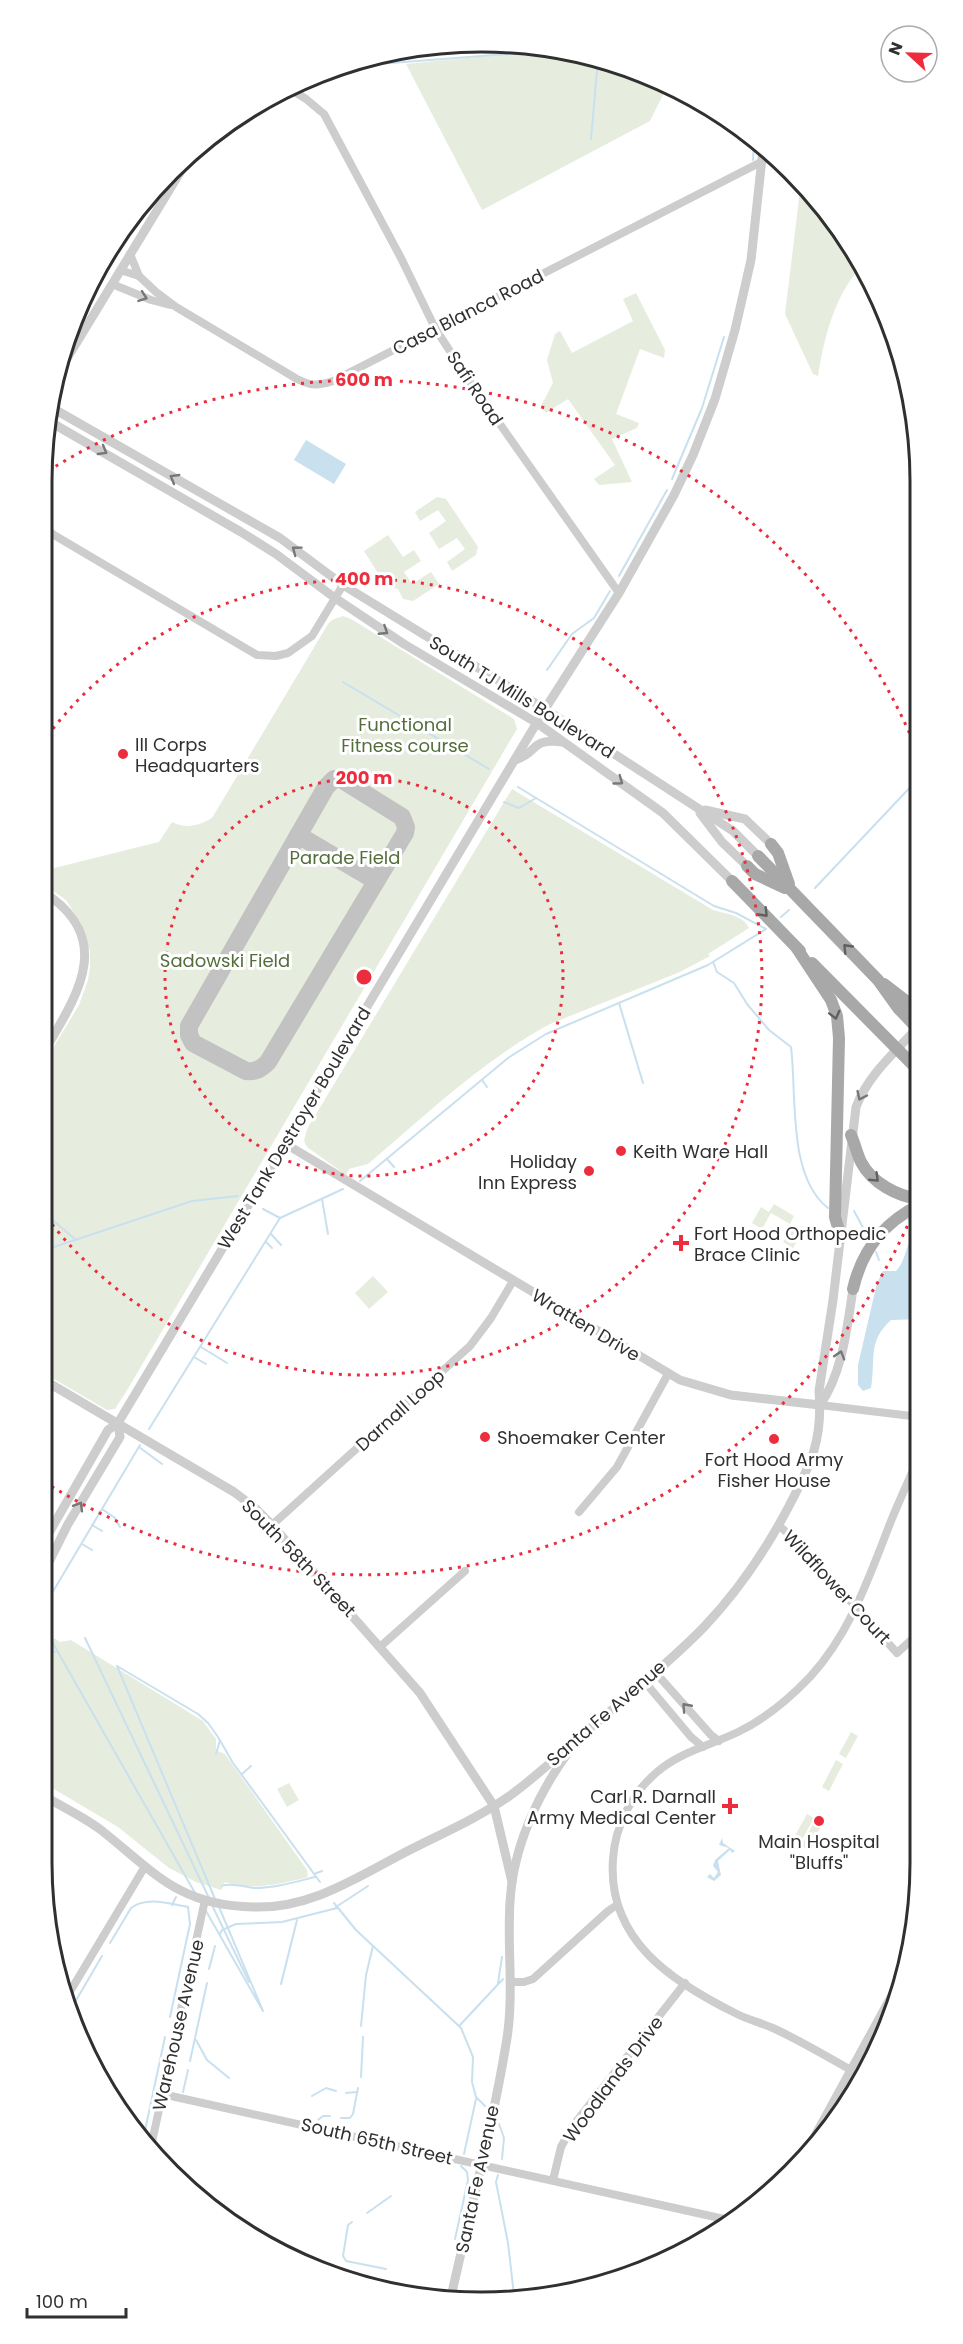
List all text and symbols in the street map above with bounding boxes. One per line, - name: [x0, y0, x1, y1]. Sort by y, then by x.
- north arrow: [879, 24, 939, 84]
- text: N: [883, 39, 908, 58]
- street label: Casa Blanca Road: [388, 263, 548, 361]
- one-way arrow: [138, 290, 148, 303]
- street label: Safi Road: [441, 346, 509, 430]
- text: 600 m: [335, 367, 393, 392]
- one-way arrow: [96, 444, 107, 456]
- one-way arrow: [170, 474, 180, 485]
- one-way arrow: [292, 547, 303, 558]
- text: 400 m: [335, 566, 393, 591]
- one-way arrow: [378, 623, 388, 635]
- street label: South TJ Mills Boulevard: [424, 630, 620, 764]
- park label: Functional Fitness course: [341, 712, 469, 758]
- place label: III Corps Headquarters: [135, 732, 259, 778]
- marker: III Corps Headquarters: [116, 747, 130, 761]
- text: 200 m: [336, 765, 392, 790]
- one-way arrow: [613, 774, 624, 785]
- park label: Parade Field: [290, 845, 400, 870]
- one-way arrow: [757, 906, 768, 917]
- one-way arrow: [843, 944, 854, 955]
- park label: Sadowski Field: [160, 948, 290, 973]
- centre of rings: [354, 967, 374, 987]
- street label: West Tank Destroyer Boulevard: [212, 1002, 376, 1254]
- one-way arrow: [828, 1010, 841, 1020]
- one-way arrow: [856, 1089, 868, 1100]
- place label: Keith Ware Hall: [633, 1139, 768, 1164]
- marker: Keith Ware Hall: [614, 1144, 628, 1158]
- place label: Holiday Inn Express: [478, 1149, 577, 1195]
- marker: Holiday Inn Express: [582, 1164, 596, 1178]
- one-way arrow: [869, 1171, 879, 1182]
- place label: Fort Hood Orthopedic Brace Clinic: [694, 1221, 887, 1267]
- marker: Fort Hood Orthopedic Brace Clinic: [672, 1234, 690, 1252]
- street label: Wratten Drive: [527, 1283, 645, 1367]
- one-way arrow: [833, 1350, 845, 1361]
- street label: Darnall Loop: [350, 1363, 450, 1457]
- place label: Shoemaker Center: [497, 1425, 666, 1450]
- marker: Shoemaker Center: [478, 1430, 492, 1444]
- marker: Fort Hood Army Fisher House: [767, 1432, 781, 1446]
- place label: Fort Hood Army Fisher House: [705, 1447, 843, 1493]
- street label: South 58th Street: [236, 1494, 362, 1622]
- one-way arrow: [71, 1502, 83, 1512]
- street label: Wildflower Court: [777, 1524, 897, 1650]
- street label: Santa Fe Avenue: [541, 1654, 671, 1772]
- one-way arrow: [682, 1703, 693, 1714]
- place label: Carl R. Darnall Army Medical Center: [527, 1784, 716, 1830]
- marker: Carl R. Darnall Army Medical Center: [721, 1797, 739, 1815]
- marker: Main Hospital "Bluffs": [812, 1814, 826, 1828]
- place label: Main Hospital "Bluffs": [758, 1829, 880, 1875]
- street label: Warehouse Avenue: [146, 1937, 210, 2113]
- street label: Woodlands Drive: [557, 2011, 669, 2147]
- street label: Santa Fe Avenue: [449, 2103, 505, 2255]
- street label: South 65th Street: [299, 2111, 455, 2171]
- scale bar: [27, 2281, 126, 2319]
- text: 100 m: [36, 2289, 88, 2314]

